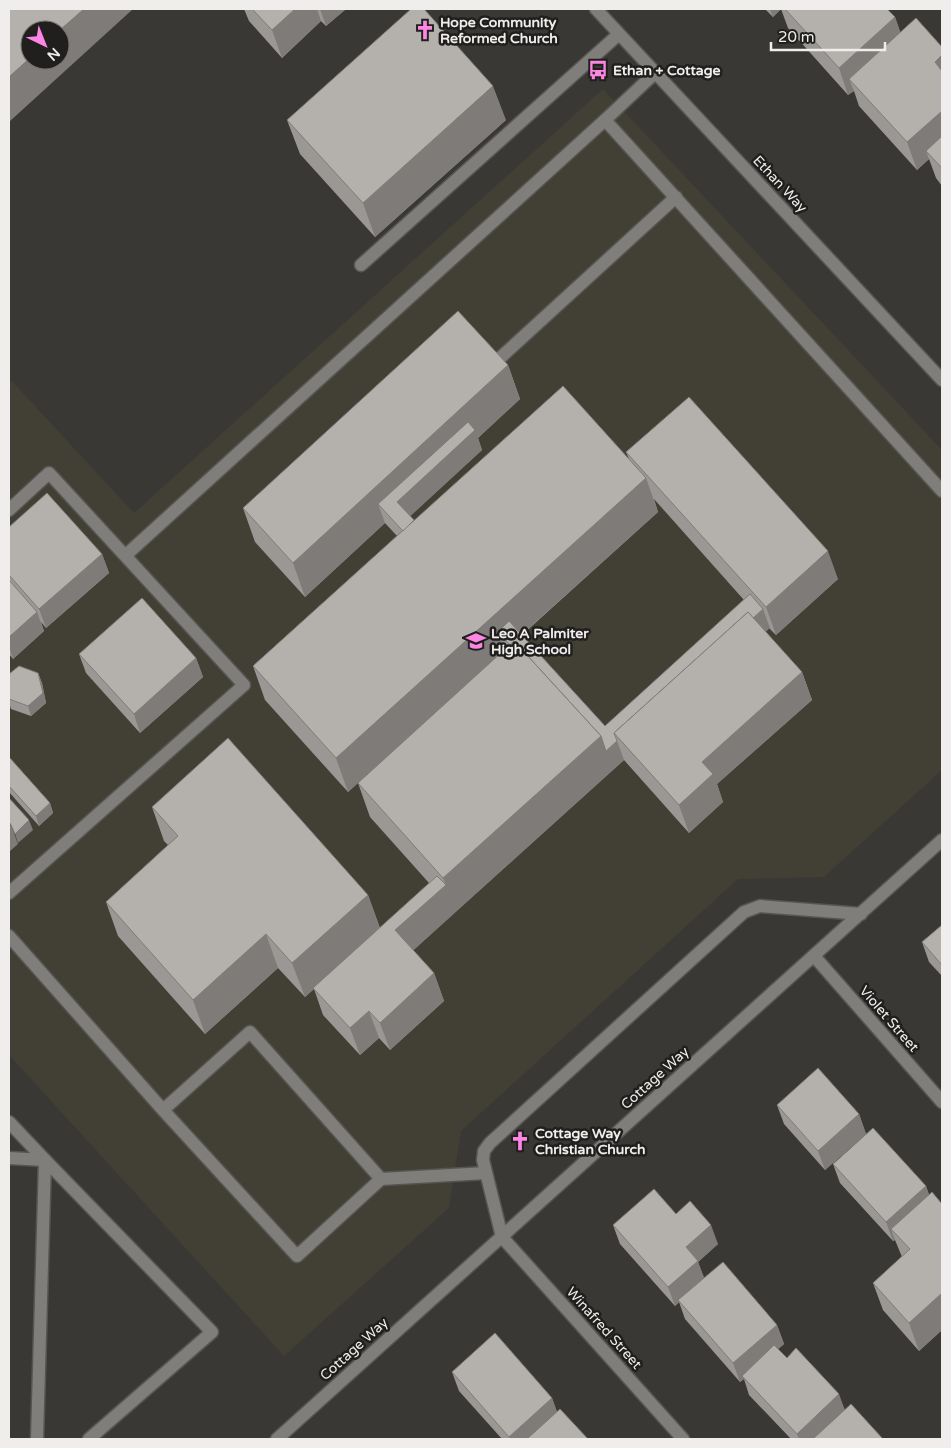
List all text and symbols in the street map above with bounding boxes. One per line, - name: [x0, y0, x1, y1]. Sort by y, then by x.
- place label: Hope Community Reformed Church: [440, 14, 558, 47]
- church icon: Hope Community Reformed Church: [414, 19, 436, 41]
- north arrow: [20, 20, 70, 70]
- scale bar: [771, 20, 885, 52]
- text: 20 m: [778, 28, 815, 46]
- text: N: [44, 44, 63, 64]
- bus stop icon: Ethan + Cottage: [587, 59, 609, 81]
- place label: Ethan + Cottage: [613, 62, 720, 79]
- street label: Ethan Way: [749, 152, 811, 216]
- place label: Leo A Palmiter High School: [491, 625, 589, 658]
- school or university icon: Leo A Palmiter High School: [465, 630, 487, 652]
- street label: Violet Street: [856, 982, 923, 1056]
- street label: Cottage Way: [617, 1043, 693, 1113]
- place label: Cottage Way Christian Church: [535, 1125, 646, 1158]
- church icon: Cottage Way Christian Church: [509, 1130, 531, 1152]
- street label: Winafred Street: [563, 1283, 646, 1373]
- street label: Cottage Way: [316, 1314, 392, 1384]

